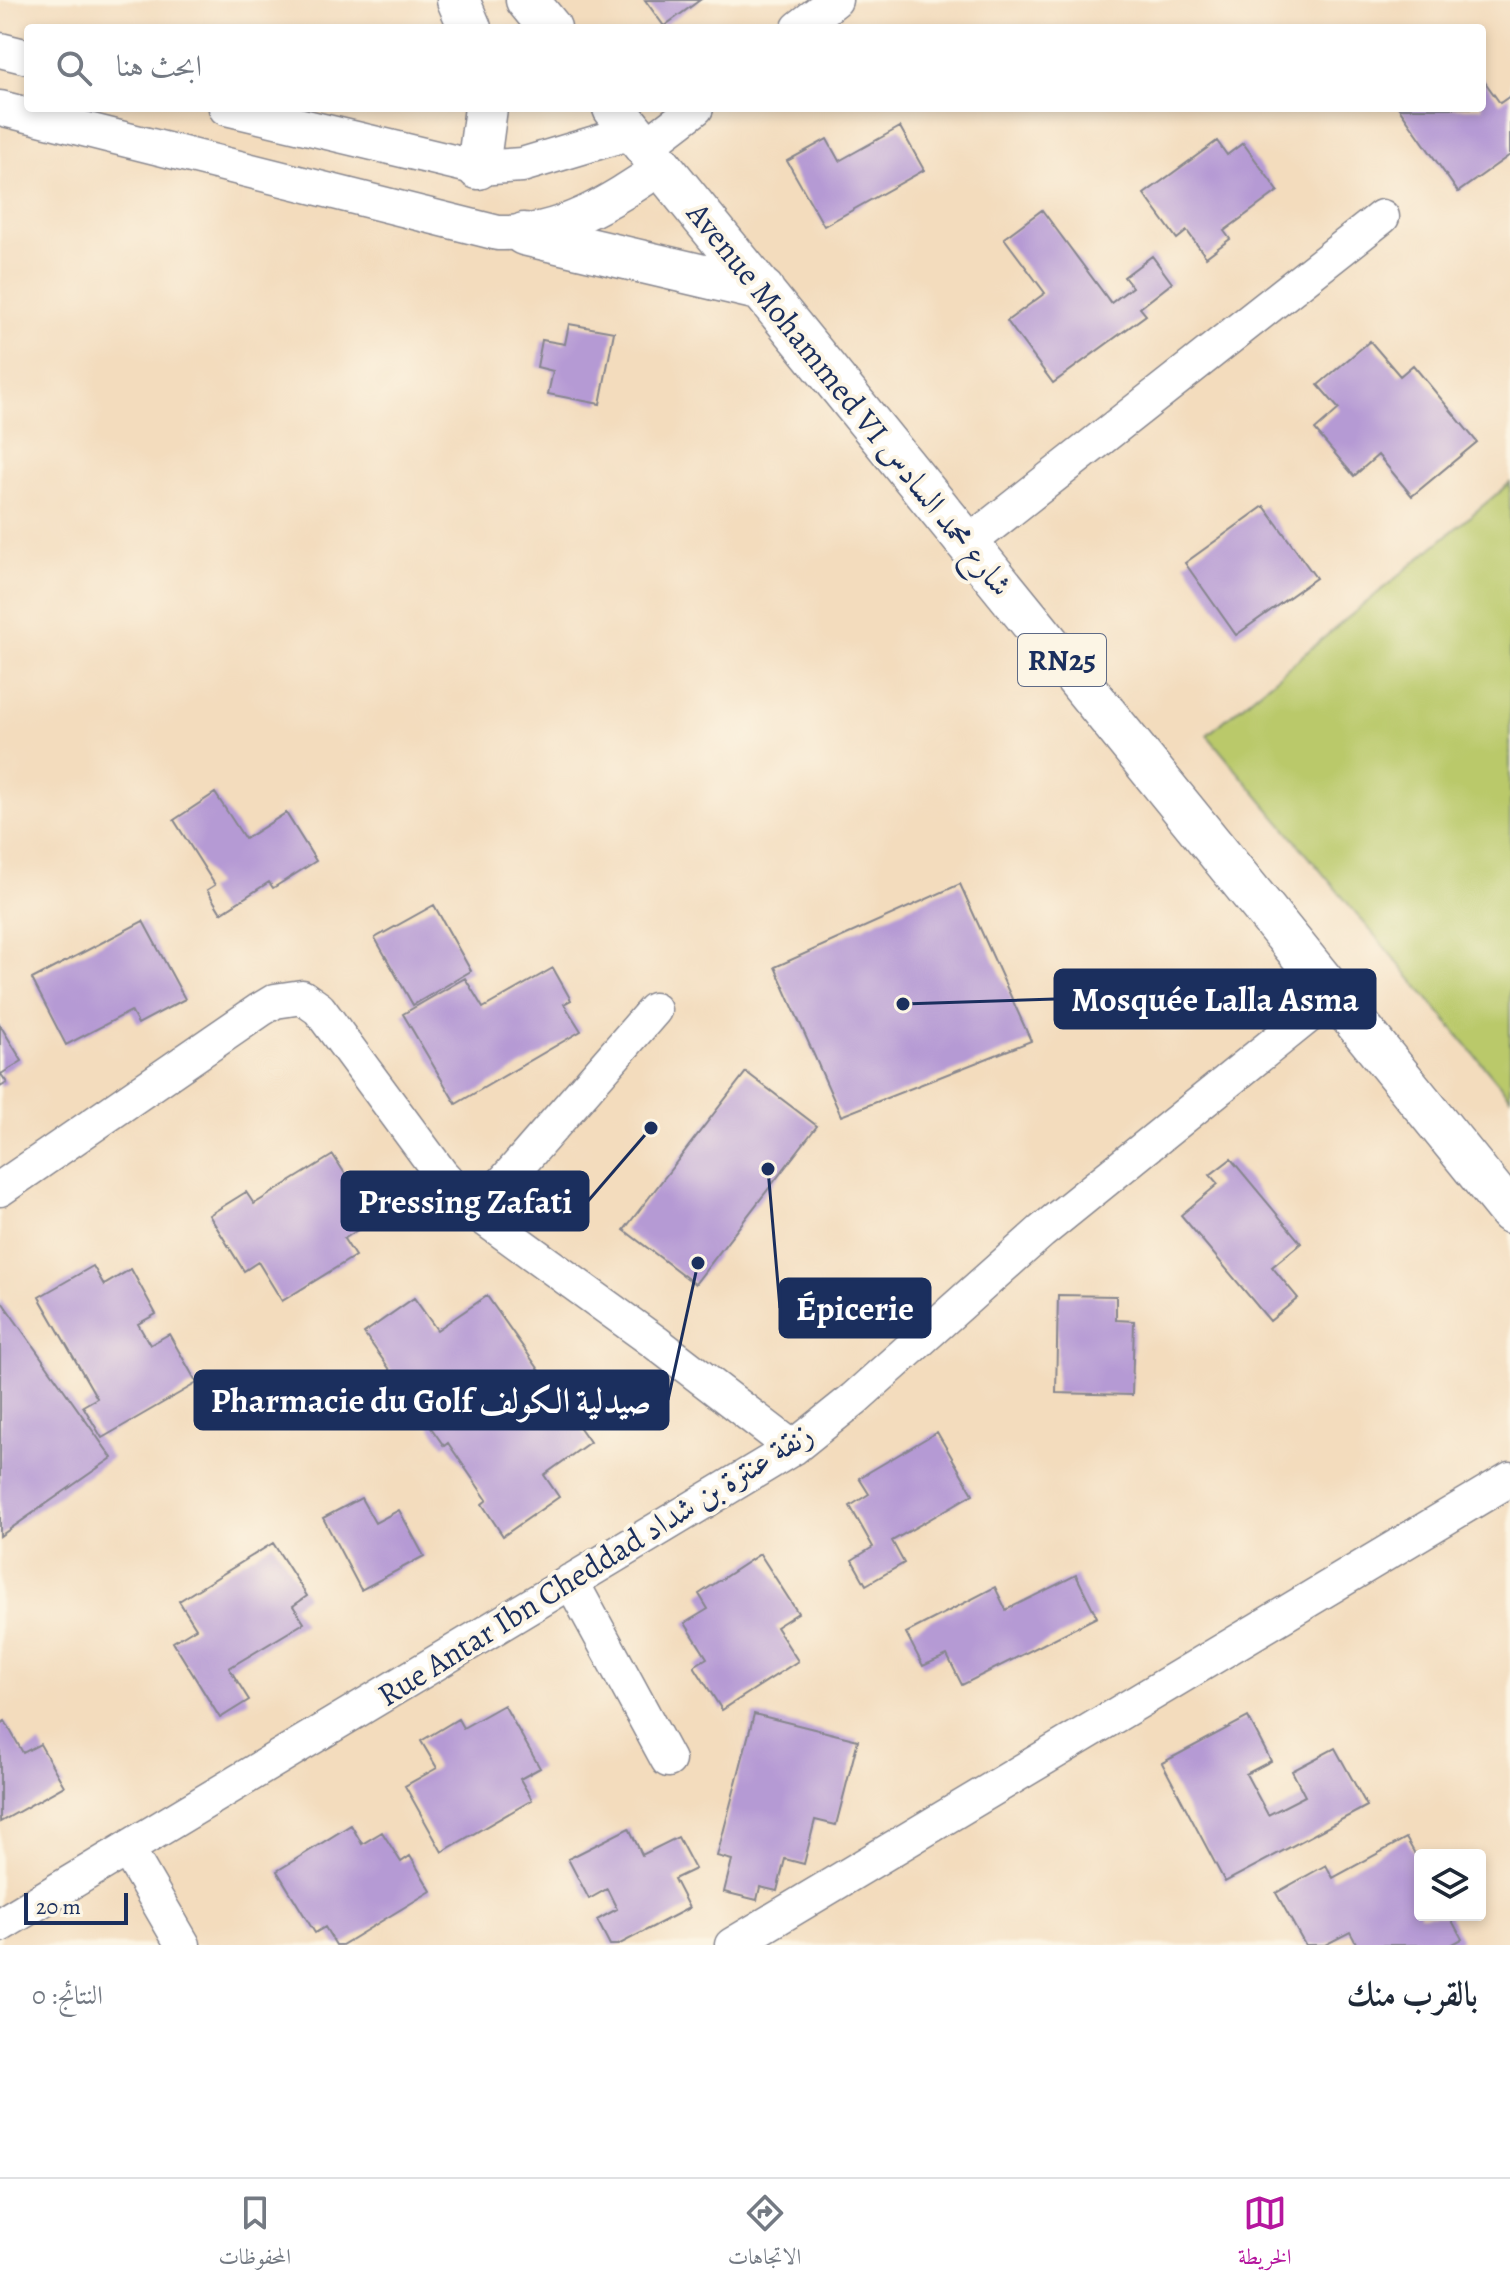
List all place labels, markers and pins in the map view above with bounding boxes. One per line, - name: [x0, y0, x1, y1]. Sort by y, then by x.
- callout: Mosquée Lalla Asma: [1055, 970, 1375, 1028]
- callout: Pressing Zafati: [342, 1172, 588, 1230]
- callout: Épicerie: [780, 1279, 930, 1337]
- callout: Pharmacie du Golf صيدلية الكولف: [195, 1371, 668, 1429]

